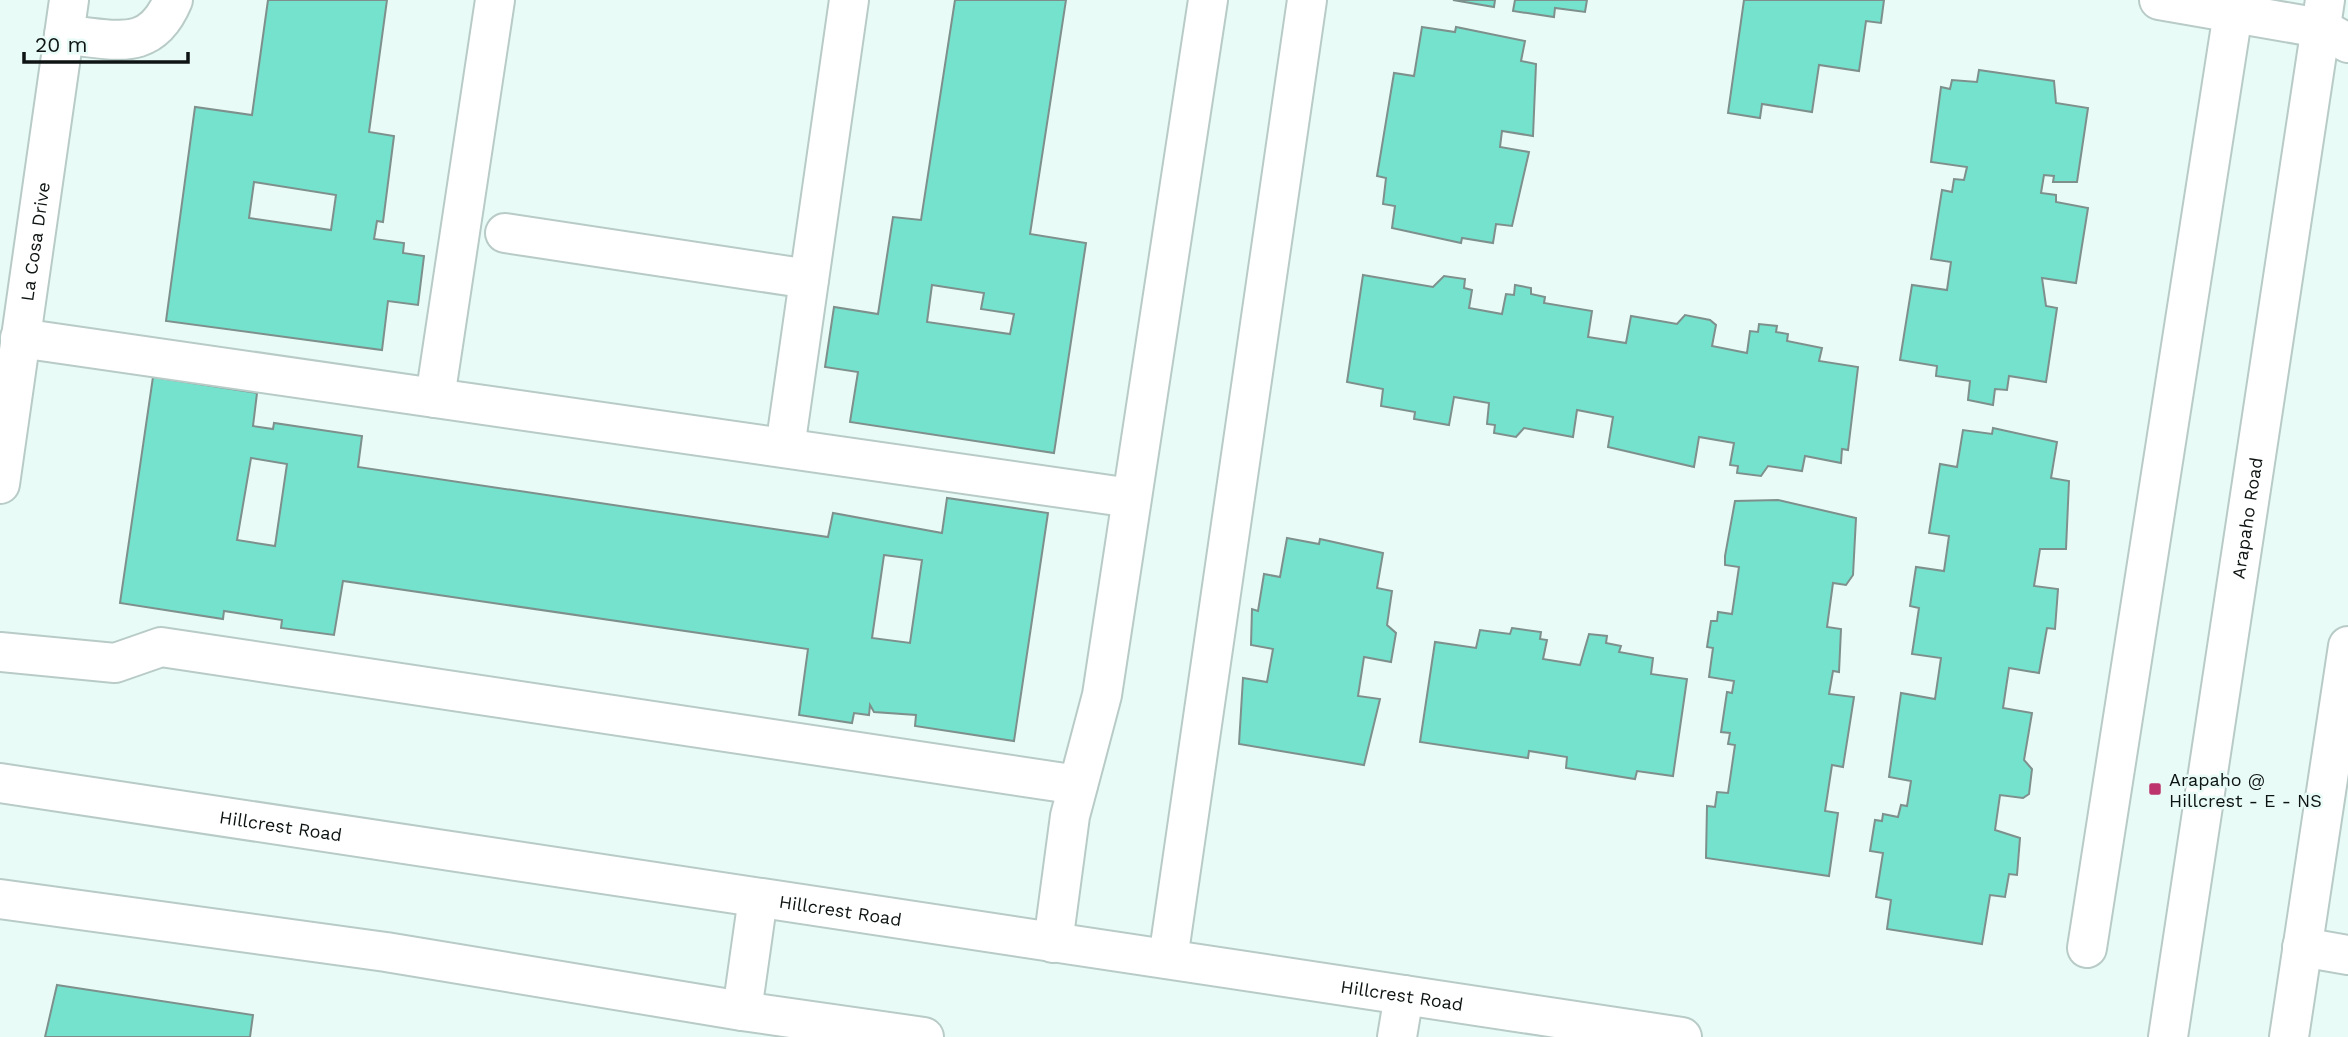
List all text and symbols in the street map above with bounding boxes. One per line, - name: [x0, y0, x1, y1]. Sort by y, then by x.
- scale bar: [24, 21, 189, 65]
- text: 20 m: [35, 32, 87, 57]
- street label: La Cosa Drive: [16, 181, 53, 302]
- street label: Arapaho Road: [2227, 456, 2266, 580]
- place label: Arapaho @ Hillcrest - E - NS: [2169, 769, 2322, 811]
- marker: Arapaho @ Hillcrest - E - NS: [2147, 781, 2163, 797]
- street label: Hillcrest Road: [218, 806, 344, 845]
- street label: Hillcrest Road: [778, 890, 903, 930]
- street label: Hillcrest Road: [1339, 975, 1465, 1014]

